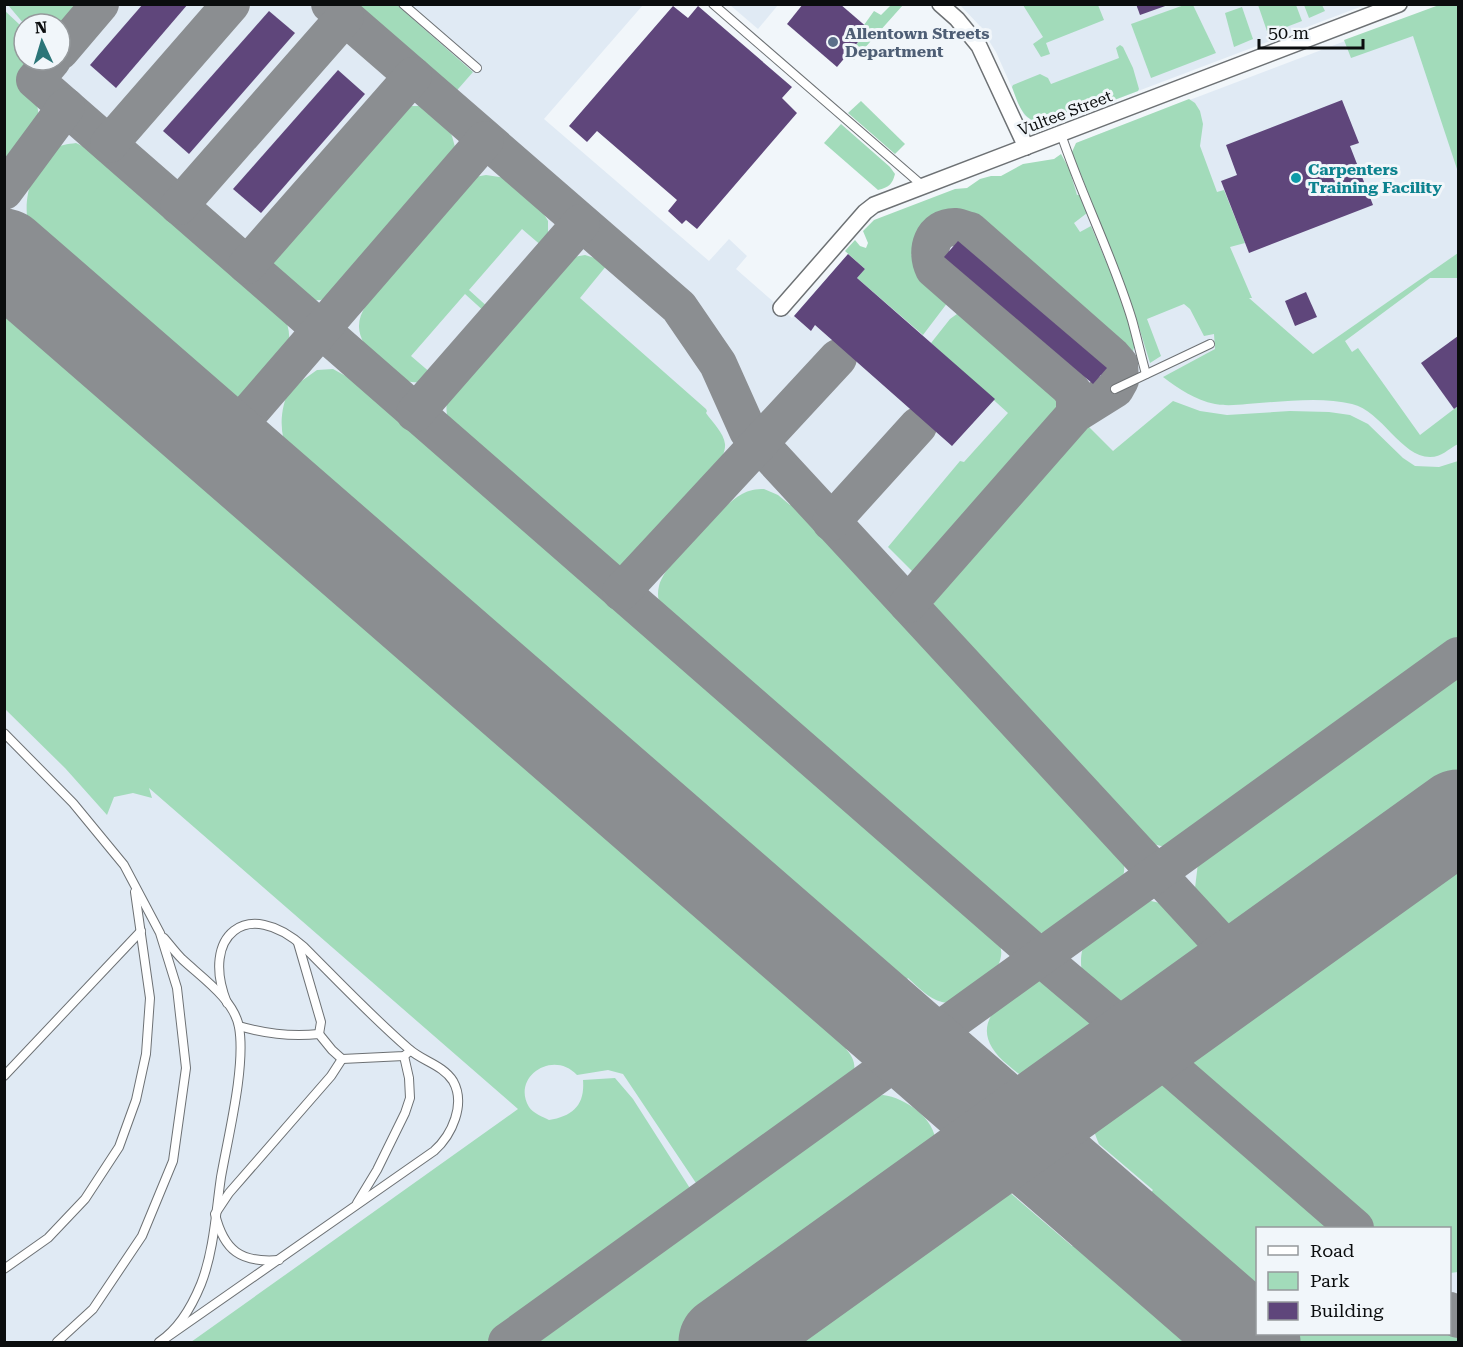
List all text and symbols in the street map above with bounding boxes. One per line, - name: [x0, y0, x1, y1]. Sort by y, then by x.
- north arrow: [12, 12, 72, 72]
- scale bar: [1259, 12, 1362, 50]
- text: N: [34, 18, 48, 37]
- text: 50 m: [1268, 22, 1309, 43]
- place label: Allentown Streets Department: [845, 24, 990, 61]
- marker: Allentown Streets Department: [826, 35, 840, 49]
- street label: Vultee Street: [1015, 86, 1115, 140]
- place label: Carpenters Training Facility: [1308, 160, 1442, 197]
- marker: Carpenters Training Facility: [1289, 171, 1303, 185]
- legend: [1256, 1227, 1451, 1335]
- text: Road: [1310, 1240, 1355, 1261]
- text: Park: [1310, 1270, 1350, 1291]
- text: Building: [1310, 1300, 1384, 1321]

